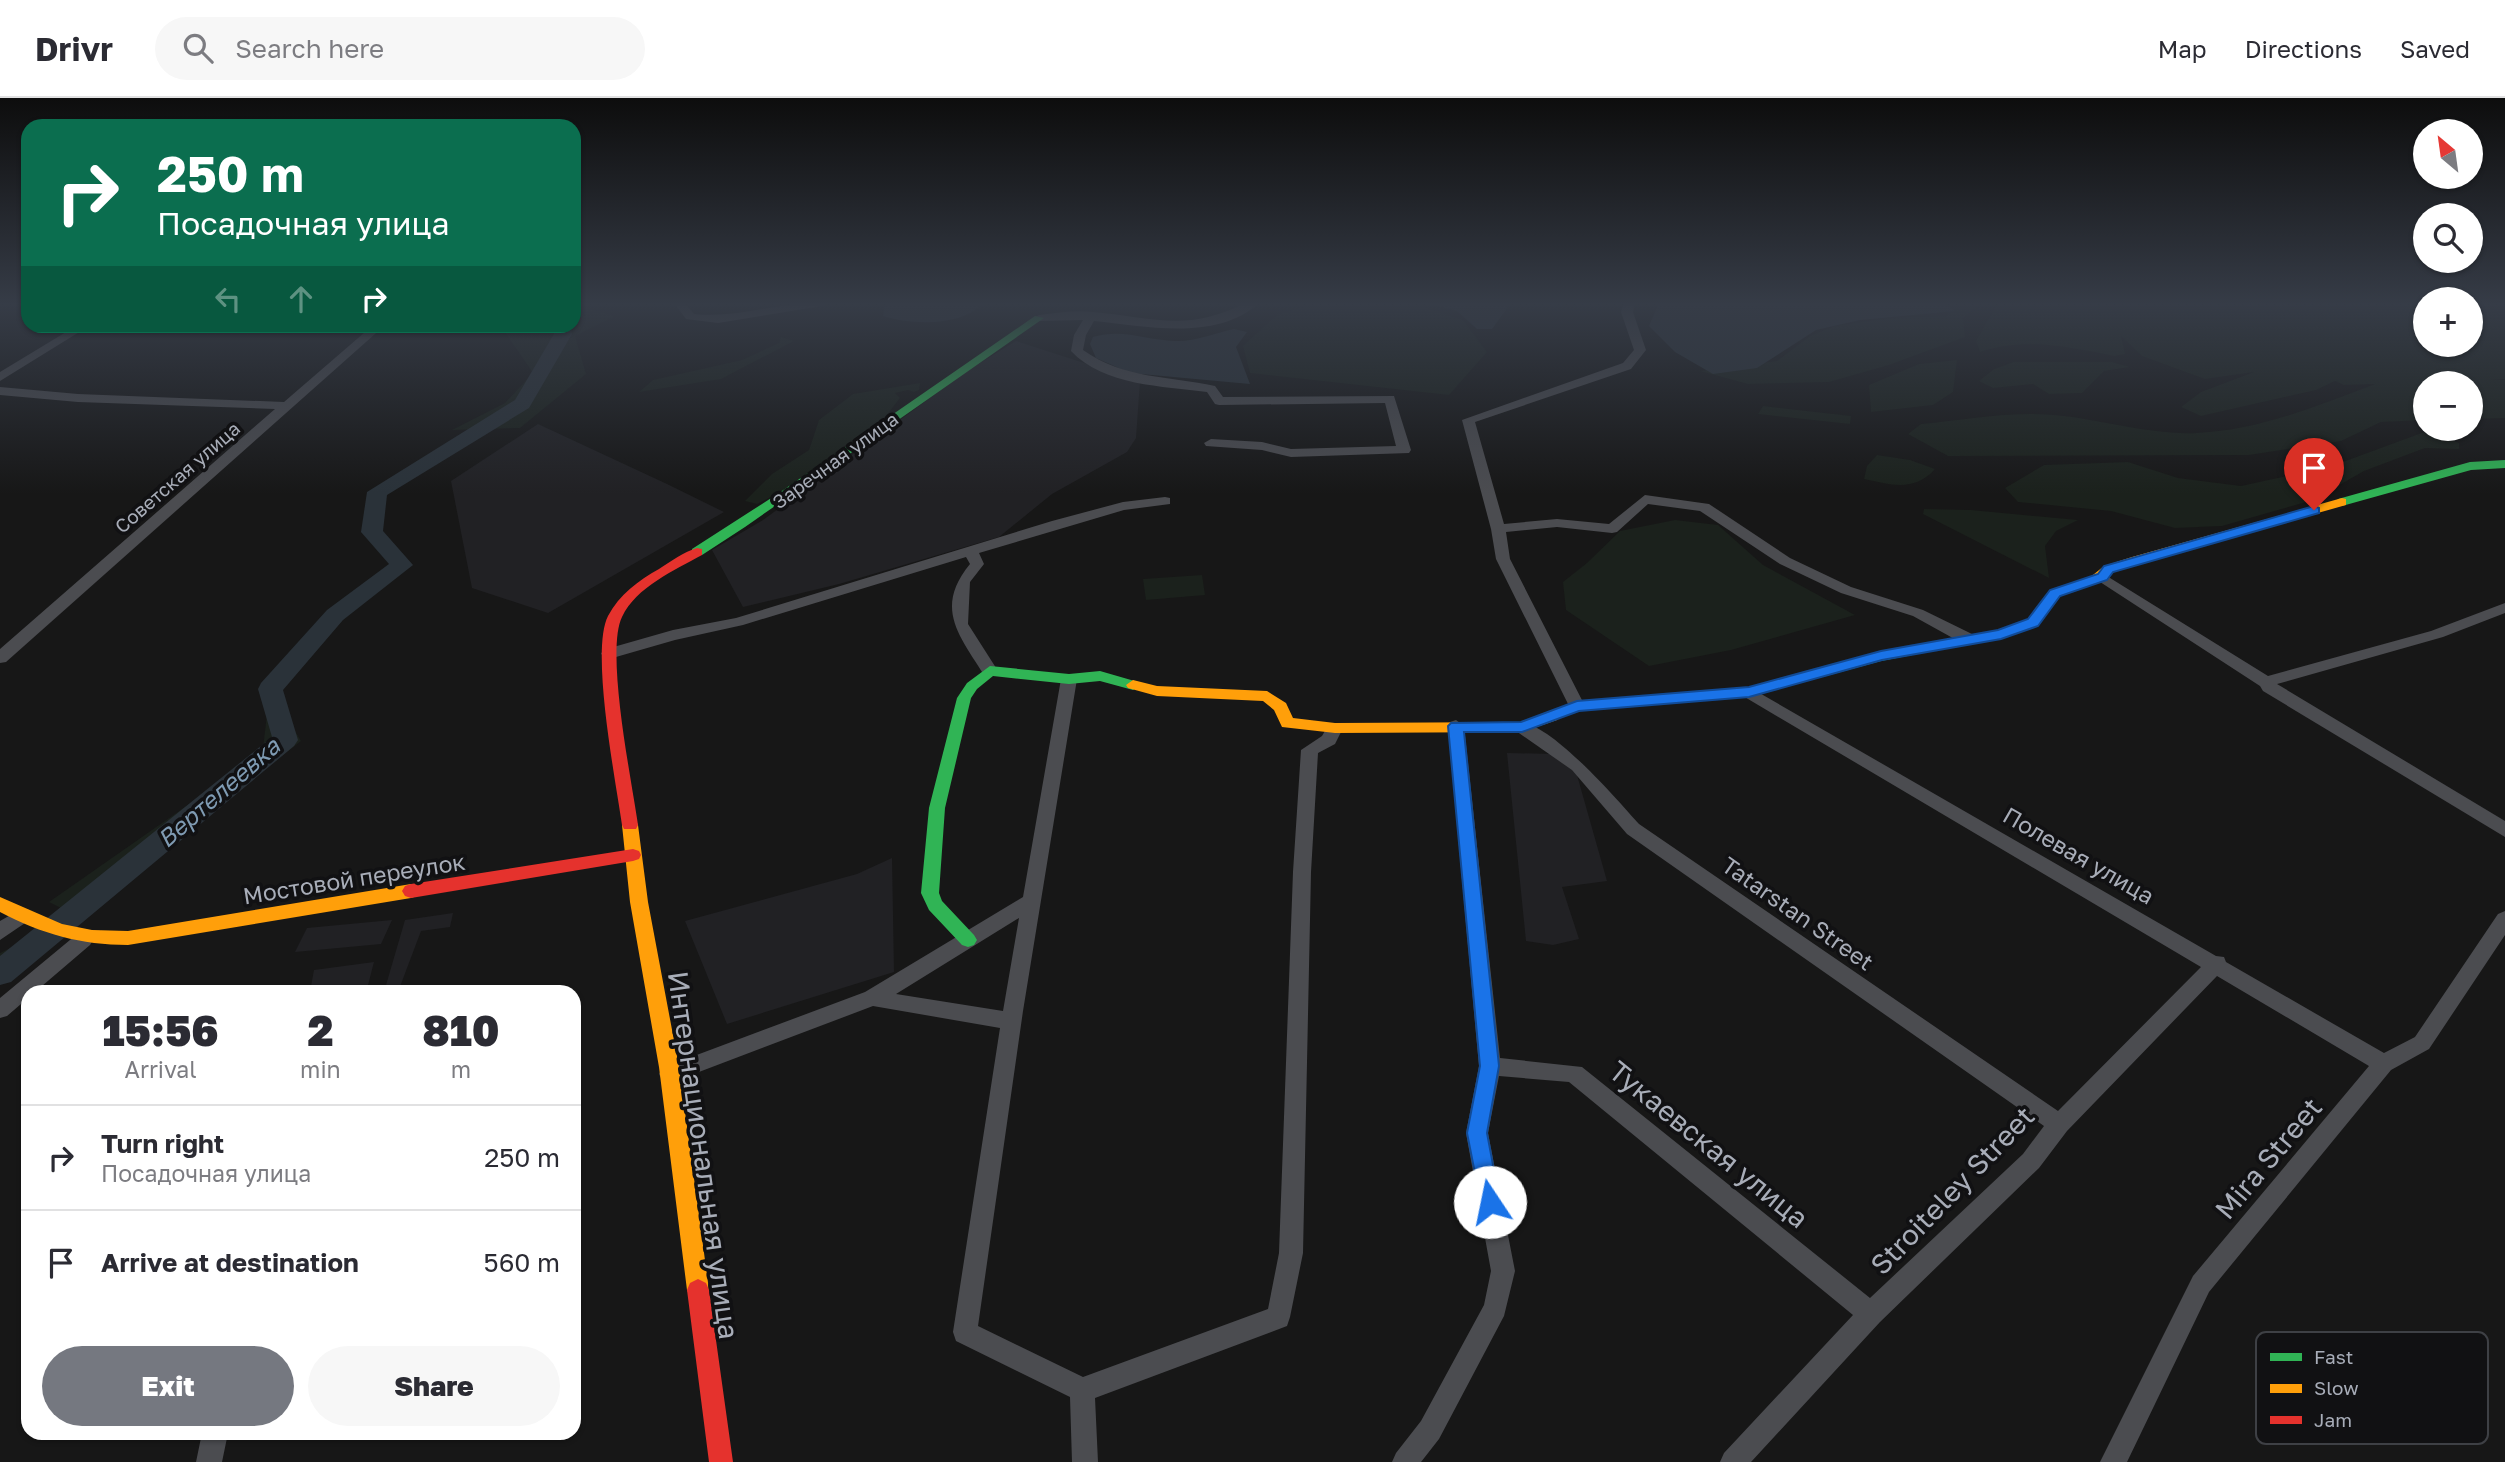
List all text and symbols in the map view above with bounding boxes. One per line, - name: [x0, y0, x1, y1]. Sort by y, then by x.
- search box: [155, 17, 645, 80]
- text: Drivr: [35, 29, 113, 68]
- icon: search: [179, 29, 217, 67]
- text: Search here: [235, 33, 384, 64]
- text: Map: [2158, 34, 2207, 63]
- text: Directions: [2245, 34, 2362, 63]
- text: Saved: [2400, 34, 2470, 63]
- north arrow: [2413, 119, 2483, 189]
- map controls: [2413, 119, 2483, 441]
- text: 250 m: [157, 144, 304, 203]
- icon: right: [42, 147, 133, 238]
- button: search: [2413, 203, 2483, 273]
- text: Посадочная улица: [157, 204, 450, 242]
- icon: left: [209, 280, 247, 318]
- icon: ahead: [282, 280, 320, 318]
- icon: right: [355, 280, 393, 318]
- button: +: [2413, 287, 2483, 357]
- button: −: [2413, 371, 2483, 441]
- street label: Заречная улица: [768, 407, 902, 513]
- street label: Советская улица: [110, 416, 244, 538]
- pin: [2284, 438, 2344, 510]
- icon: arrive: [2295, 449, 2333, 487]
- water label: Вертелеевка: [151, 730, 286, 853]
- street label: Полевая улица: [1998, 800, 2160, 910]
- street label: Мостовой переулок: [241, 847, 467, 909]
- street label: Tatarstan Street: [1717, 850, 1879, 976]
- street label: Интернациональная улица: [662, 969, 746, 1341]
- text: 15:56: [102, 1005, 219, 1055]
- text: 2: [307, 1005, 333, 1055]
- text: 810: [422, 1005, 500, 1055]
- street label: Тукаевская улица: [1603, 1054, 1815, 1234]
- text: Arrival: [125, 1055, 197, 1083]
- text: min: [300, 1055, 341, 1083]
- text: m: [451, 1055, 471, 1083]
- street label: Mira Street: [2208, 1091, 2328, 1225]
- street label: Stroiteley Street: [1863, 1099, 2041, 1281]
- text: Turn right: [101, 1128, 224, 1159]
- icon: right: [42, 1139, 80, 1177]
- text: 250 m: [484, 1142, 560, 1173]
- text: Посадочная улица: [101, 1159, 311, 1187]
- position arrow: [1453, 1165, 1527, 1239]
- icon: arrive: [42, 1244, 80, 1282]
- text: Arrive at destination: [101, 1247, 359, 1278]
- text: 560 m: [484, 1247, 560, 1278]
- legend: [2256, 1332, 2488, 1444]
- text: Fast: [2314, 1345, 2353, 1368]
- button: Exit: [42, 1346, 294, 1426]
- button: Share: [308, 1346, 560, 1426]
- text: Slow: [2314, 1376, 2359, 1399]
- text: Jam: [2314, 1408, 2352, 1431]

